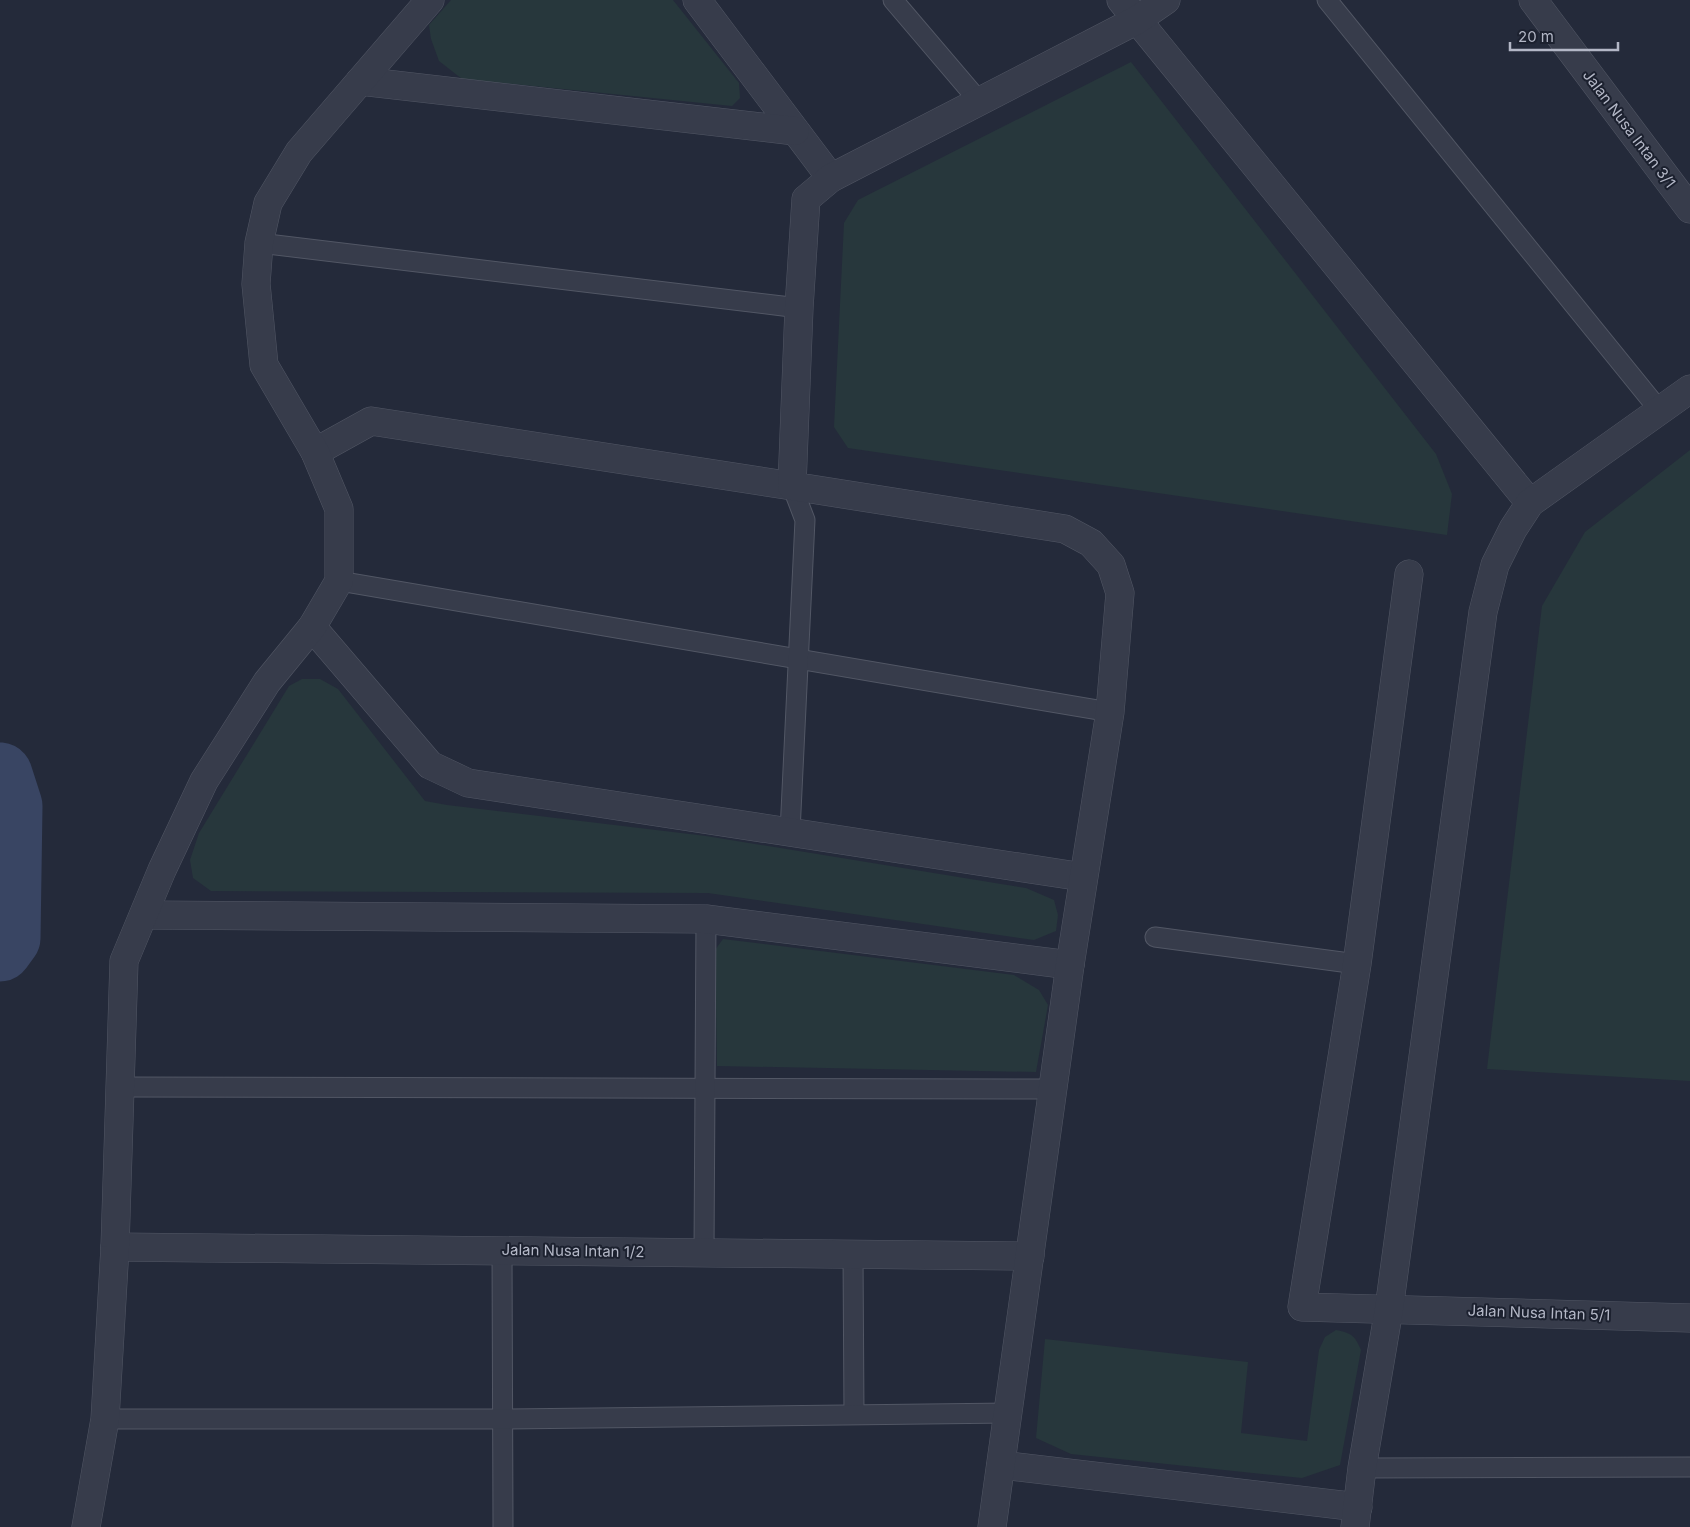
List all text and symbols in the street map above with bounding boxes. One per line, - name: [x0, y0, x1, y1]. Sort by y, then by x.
- scale bar: [1510, 20, 1618, 52]
- text: 20 m: [1518, 27, 1554, 46]
- street label: Jalan Nusa Intan 3/1: [1579, 66, 1680, 192]
- street label: Jalan Nusa Intan 1/2: [501, 1240, 645, 1261]
- street label: Jalan Nusa Intan 5/1: [1467, 1301, 1611, 1324]

